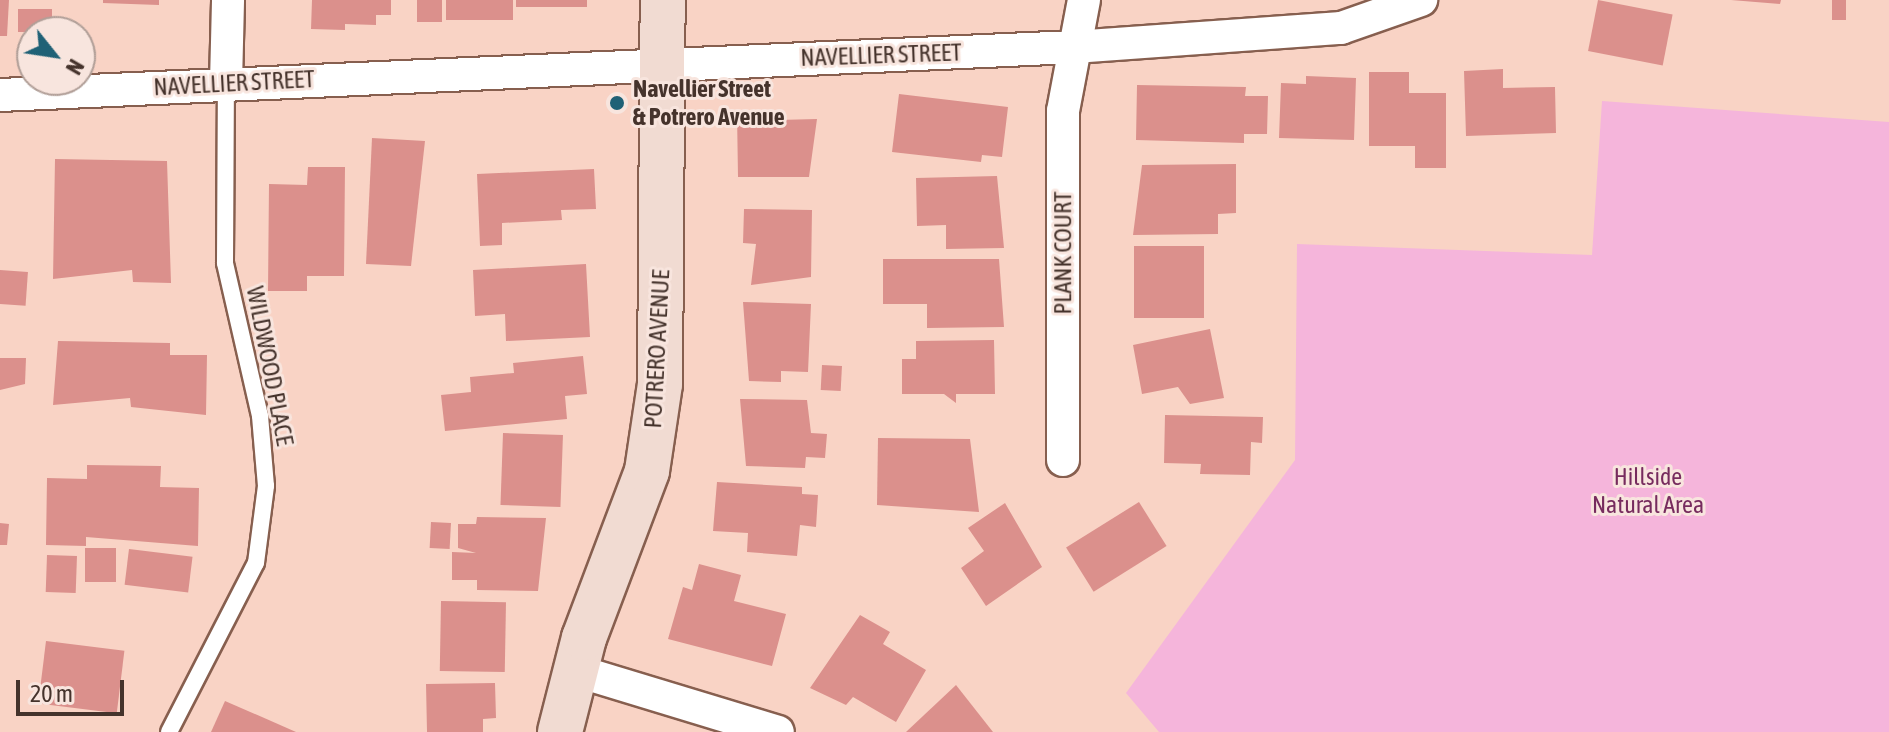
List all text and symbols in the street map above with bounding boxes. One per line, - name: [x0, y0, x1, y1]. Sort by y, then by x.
- north arrow: [16, 16, 96, 96]
- street label: NAVELLIER STREET: [800, 38, 962, 72]
- text: N: [61, 55, 90, 79]
- street label: NAVELLIER STREET: [153, 64, 315, 102]
- place label: Navellier Street & Potrero Avenue: [633, 75, 785, 131]
- marker: Navellier Street & Potrero Avenue: [608, 94, 626, 112]
- street label: PLANK COURT: [1049, 191, 1077, 315]
- street label: POTRERO AVENUE: [638, 269, 676, 429]
- street label: WILDWOOD PLACE: [240, 284, 300, 448]
- park label: Hillside Natural Area: [1592, 463, 1704, 519]
- scale bar: [20, 664, 128, 714]
- text: 20 m: [30, 680, 73, 707]

